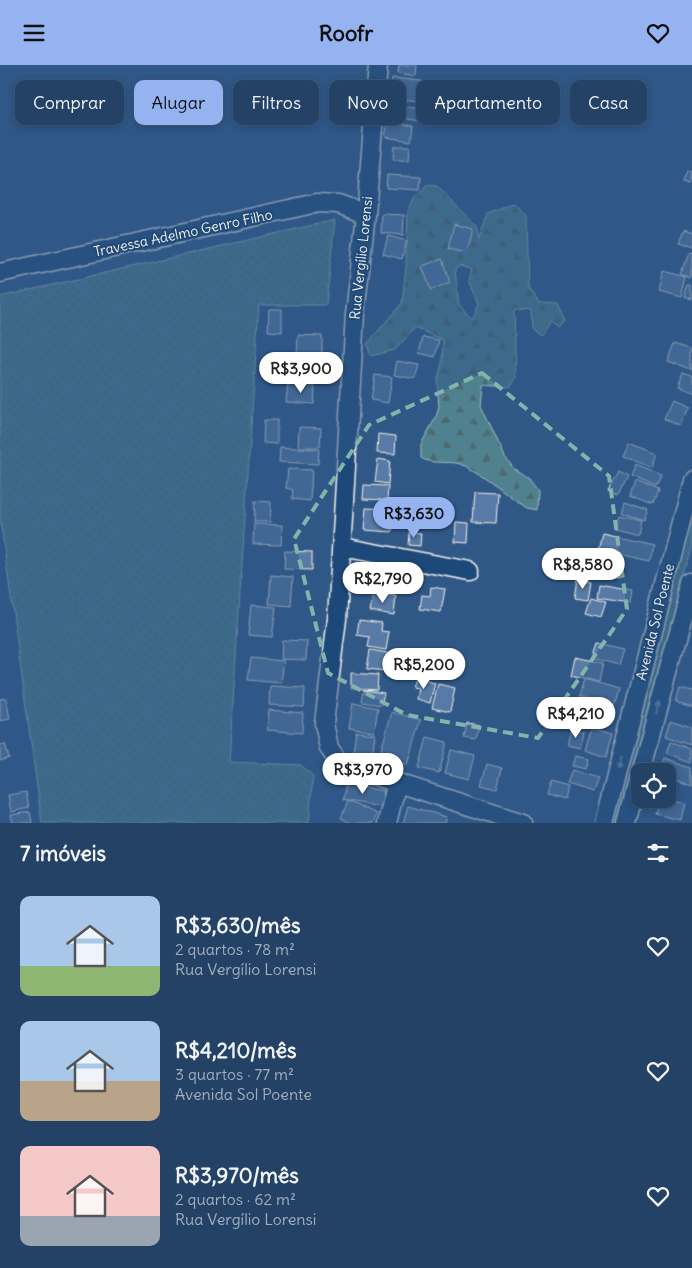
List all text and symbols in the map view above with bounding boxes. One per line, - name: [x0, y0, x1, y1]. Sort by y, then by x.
- icon: menu: [20, 19, 48, 47]
- text: Roofr: [319, 19, 373, 47]
- icon: heart: [644, 19, 672, 47]
- chip: Comprar: [15, 80, 124, 125]
- chip: Alugar: [134, 80, 223, 125]
- chip: Filtros: [233, 80, 319, 125]
- chip: Novo: [329, 80, 406, 125]
- chip: Apartamento: [416, 80, 560, 125]
- chip: Casa: [570, 80, 647, 125]
- street label: Rua Vergílio Lorensi: [346, 196, 376, 320]
- street label: Travessa Adelmo Genro Filho: [92, 205, 274, 261]
- pin: R$3,900: [255, 351, 347, 394]
- text: R$3,900: [270, 358, 332, 378]
- pin: R$3,630: [368, 497, 460, 539]
- text: R$3,630: [384, 503, 444, 523]
- pin: R$8,580: [537, 547, 629, 590]
- text: R$8,580: [553, 554, 613, 574]
- pin: R$2,790: [337, 561, 429, 604]
- street label: Avenida Sol Poente: [632, 562, 678, 682]
- text: R$2,790: [354, 568, 412, 588]
- pin: R$5,200: [378, 647, 470, 690]
- text: R$5,200: [393, 654, 455, 674]
- pin: R$4,210: [530, 697, 622, 739]
- one-way arrow: [655, 700, 663, 715]
- text: R$4,210: [547, 703, 605, 723]
- pin: R$3,970: [317, 753, 409, 795]
- one-way arrow: [615, 756, 623, 771]
- text: R$3,970: [333, 759, 393, 779]
- map controls: [631, 763, 676, 808]
- button: locate: [631, 763, 676, 808]
- icon: filters: [644, 839, 672, 867]
- text: 7 imóveis: [20, 840, 106, 867]
- text: R$3,630/mês: [175, 912, 301, 939]
- icon: home: [60, 916, 120, 976]
- icon: heart: [644, 932, 672, 960]
- text: 2 quartos · 78 m²: [175, 939, 295, 959]
- text: Rua Vergílio Lorensi: [175, 959, 316, 979]
- text: R$4,210/mês: [175, 1037, 297, 1064]
- icon: home: [60, 1041, 120, 1101]
- icon: heart: [644, 1057, 672, 1085]
- text: 3 quartos · 77 m²: [175, 1064, 294, 1084]
- text: Avenida Sol Poente: [175, 1084, 312, 1104]
- text: R$3,970/mês: [175, 1162, 299, 1189]
- icon: home: [60, 1166, 120, 1226]
- icon: heart: [644, 1182, 672, 1210]
- text: 2 quartos · 62 m²: [175, 1189, 296, 1209]
- text: Rua Vergílio Lorensi: [175, 1209, 316, 1229]

